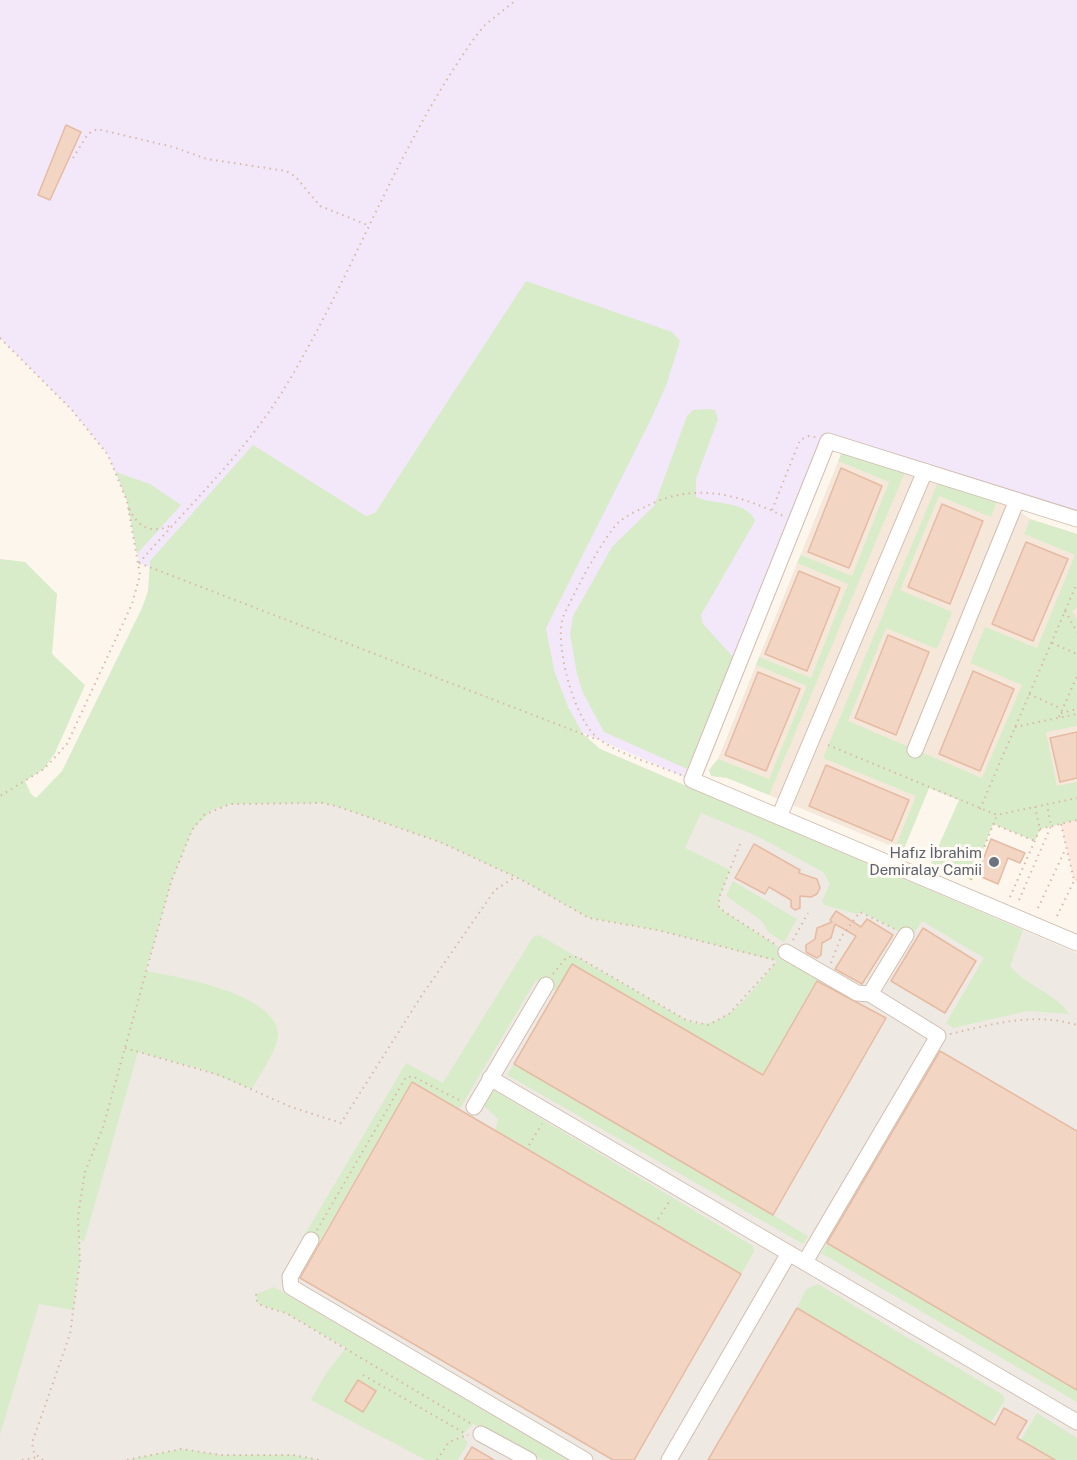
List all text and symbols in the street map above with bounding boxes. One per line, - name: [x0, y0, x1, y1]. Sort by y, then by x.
- place label: Hafız İbrahim Demiralay Camii: [869, 844, 982, 879]
- marker: Hafız İbrahim Demiralay Camii: [987, 855, 1001, 869]

